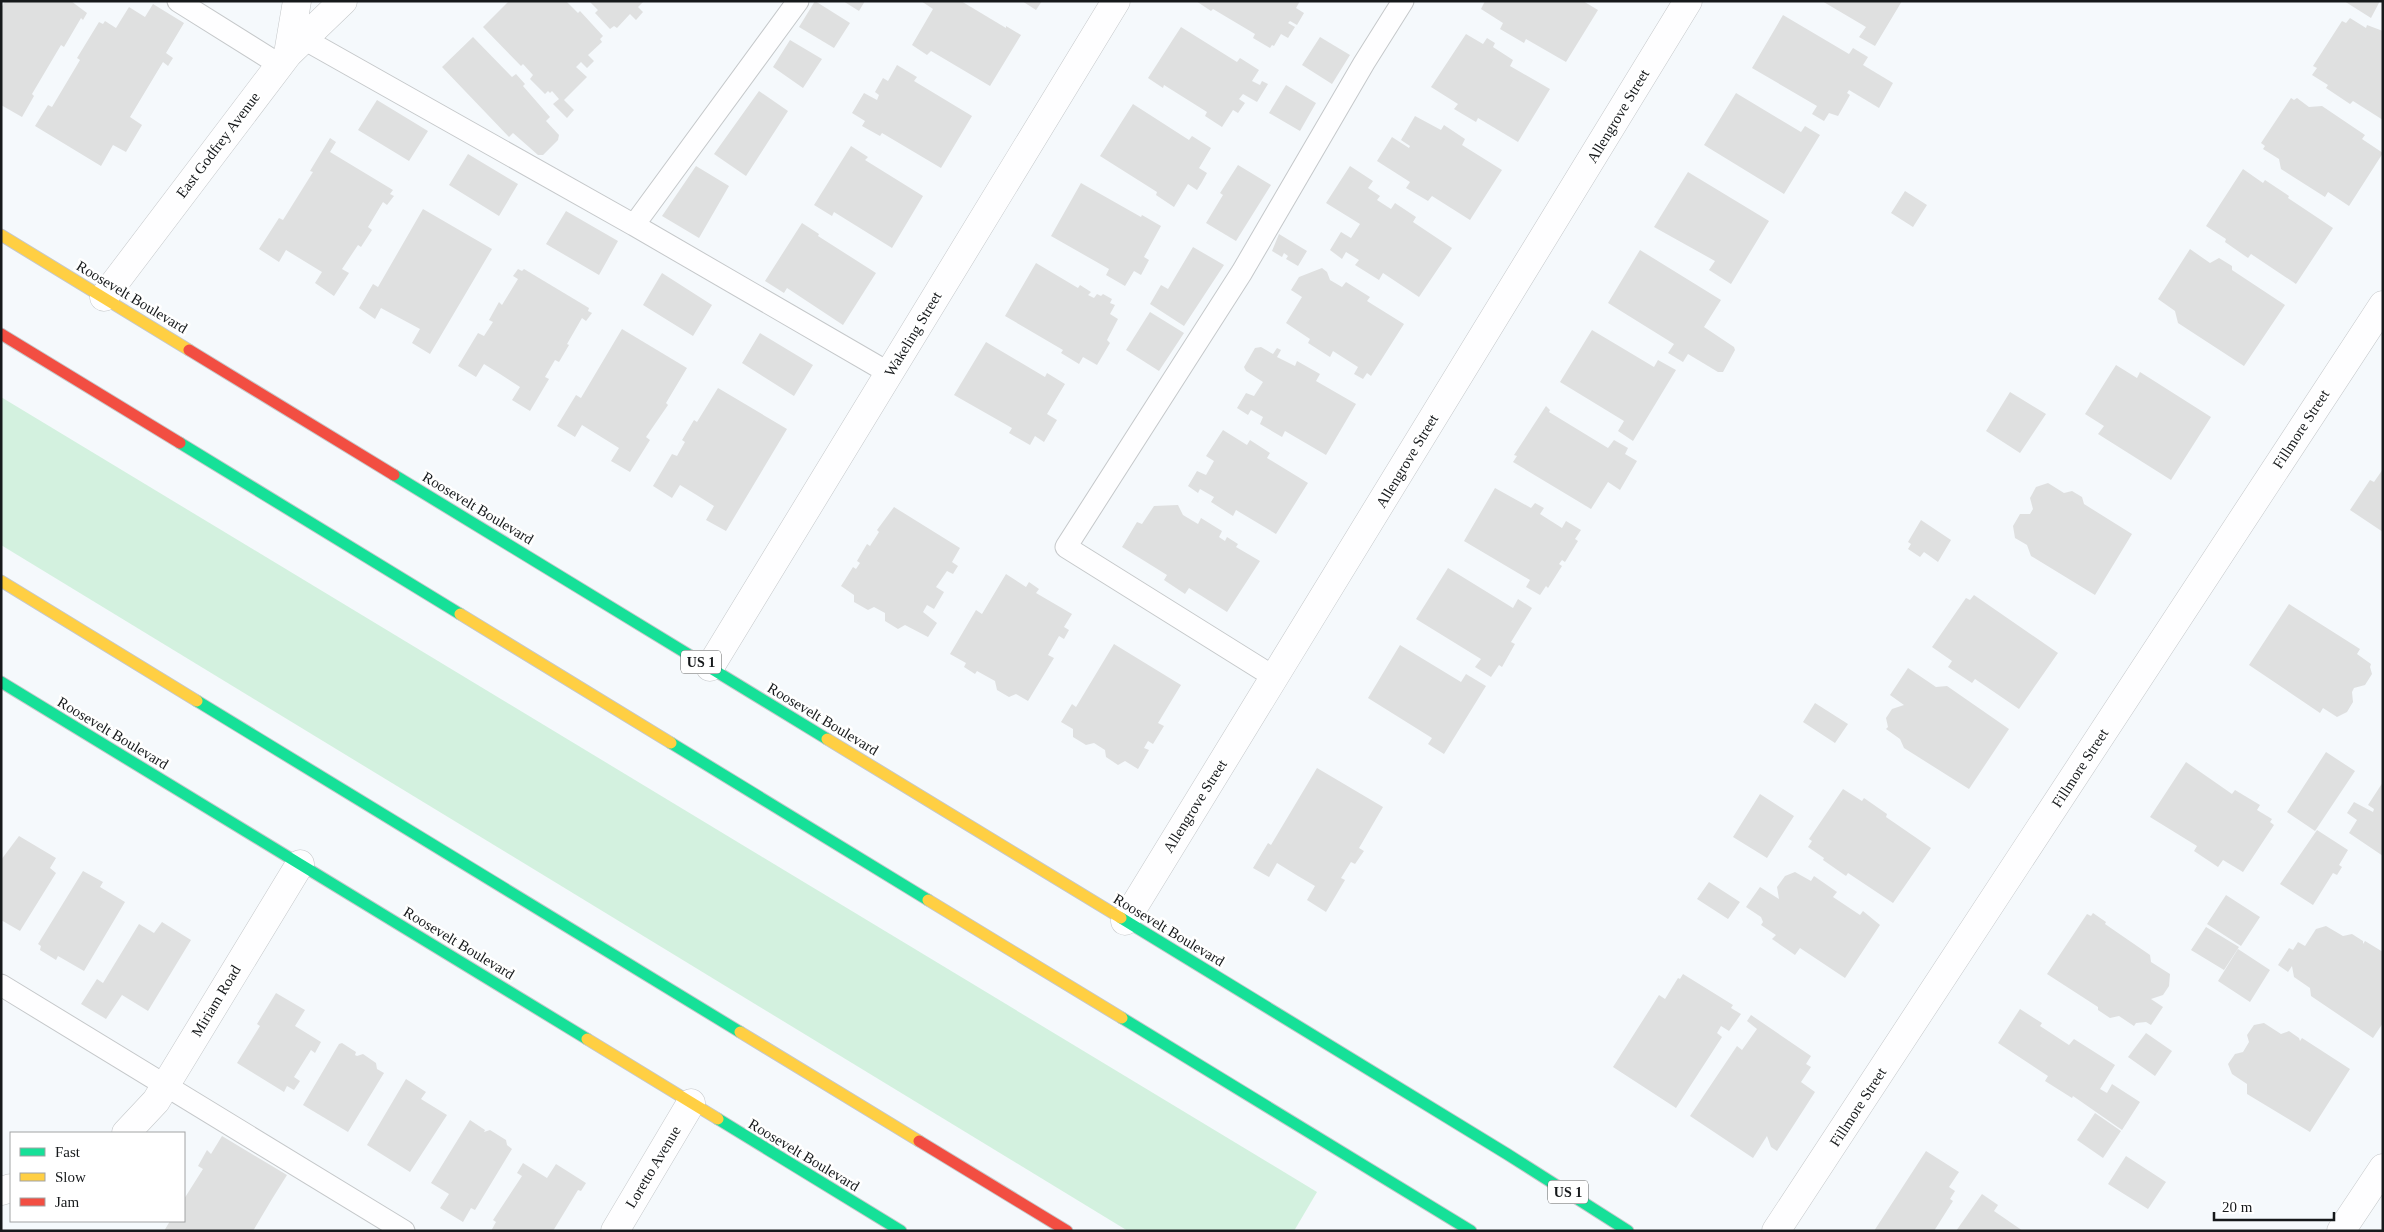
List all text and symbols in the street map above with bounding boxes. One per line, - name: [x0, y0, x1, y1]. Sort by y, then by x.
- street label: Allengrove Street: [1584, 66, 1653, 166]
- street label: East Godfrey Avenue: [173, 89, 263, 201]
- street label: Roosevelt Boulevard: [74, 258, 191, 337]
- street label: Wakeling Street: [881, 288, 945, 379]
- street label: Fillmore Street: [2270, 386, 2333, 471]
- street label: Allengrove Street: [1373, 411, 1442, 511]
- street label: Roosevelt Boulevard: [420, 469, 537, 548]
- road number: US 1: [681, 650, 721, 674]
- street label: Roosevelt Boulevard: [765, 680, 882, 759]
- street label: Roosevelt Boulevard: [55, 694, 172, 773]
- street label: Fillmore Street: [2049, 725, 2112, 810]
- street label: Allengrove Street: [1160, 756, 1230, 855]
- street label: Roosevelt Boulevard: [1111, 891, 1228, 970]
- street label: Roosevelt Boulevard: [401, 904, 518, 983]
- street label: Miriam Road: [188, 962, 244, 1040]
- street label: Fillmore Street: [1827, 1064, 1890, 1149]
- street label: Roosevelt Boulevard: [746, 1116, 863, 1195]
- street label: Loretto Avenue: [622, 1123, 684, 1211]
- legend: [10, 1132, 185, 1222]
- text: Fast: [55, 1144, 81, 1160]
- text: Slow: [55, 1169, 86, 1185]
- road number: US 1: [1548, 1180, 1588, 1204]
- scale bar: [2214, 1190, 2334, 1222]
- text: Jam: [55, 1194, 79, 1210]
- text: 20 m: [2222, 1199, 2253, 1215]

